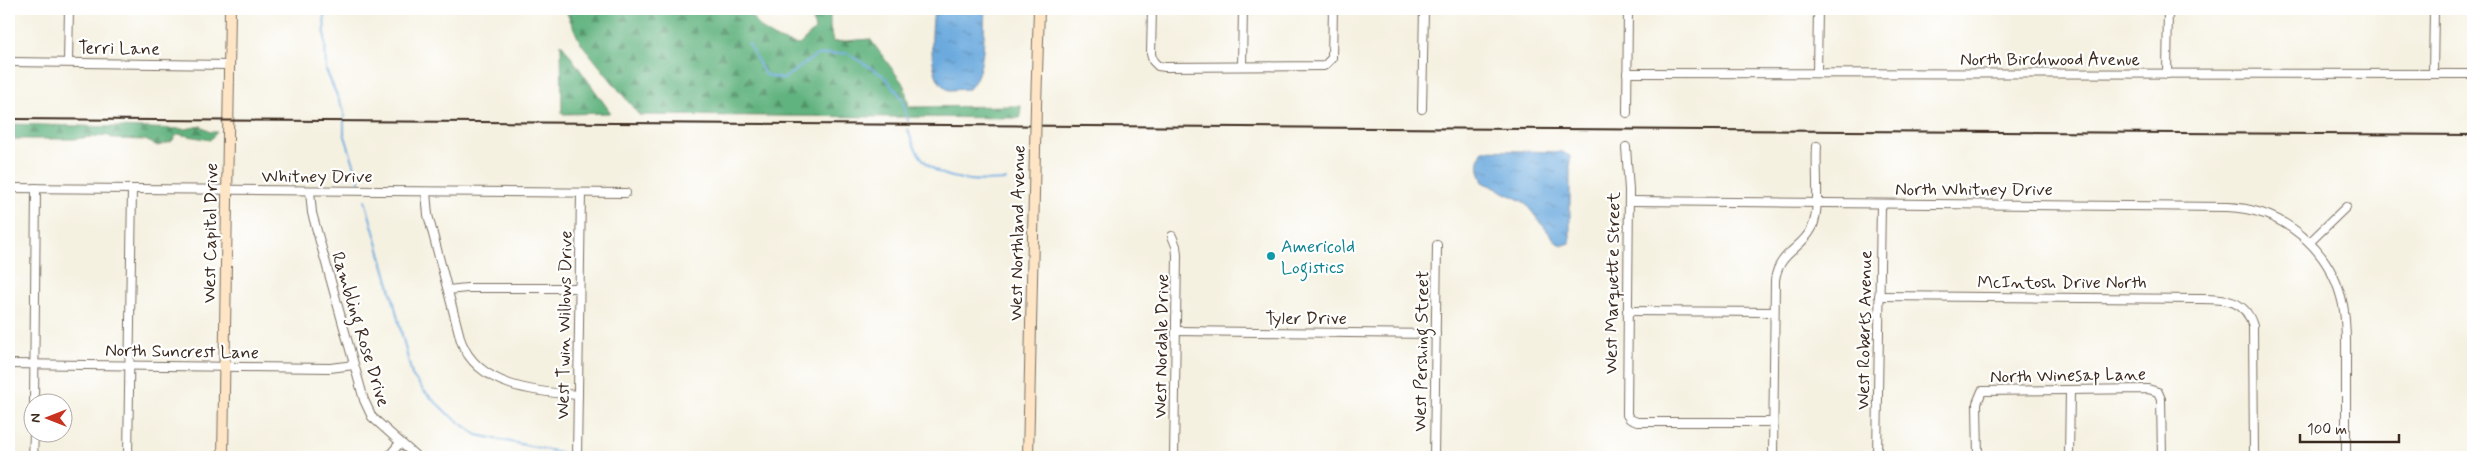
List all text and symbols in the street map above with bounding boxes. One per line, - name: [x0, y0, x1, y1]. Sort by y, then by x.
- street label: Terri Lane: [78, 36, 160, 62]
- street label: North Birchwood Avenue: [1960, 48, 2140, 72]
- street label: West Northland Avenue: [1004, 145, 1032, 321]
- street label: West Capitol Drive: [198, 163, 224, 303]
- street label: Whitney Drive: [261, 165, 373, 189]
- street label: North Whitney Drive: [1895, 178, 2053, 202]
- street label: West Marquette Street: [1599, 191, 1627, 374]
- street label: West Twin Willows Drive: [551, 230, 579, 420]
- place label: Americold Logistics: [1281, 235, 1355, 282]
- street label: Rambling Rose Drive: [323, 249, 395, 410]
- marker: Americold Logistics: [1265, 250, 1277, 262]
- street label: West Roberts Avenue: [1852, 250, 1878, 410]
- street label: West Pershing Street: [1409, 270, 1437, 432]
- street label: McIntosh Drive North: [1977, 271, 2147, 295]
- street label: West Nordale Drive: [1149, 274, 1175, 419]
- street label: Tyler Drive: [1265, 307, 1347, 331]
- street label: North Suncrest Lane: [105, 339, 259, 365]
- street label: North Winesap Lane: [1990, 363, 2146, 389]
- north arrow: [22, 394, 72, 444]
- scale bar: [2300, 411, 2398, 443]
- text: N: [27, 413, 45, 423]
- text: 100 m: [2307, 420, 2347, 440]

